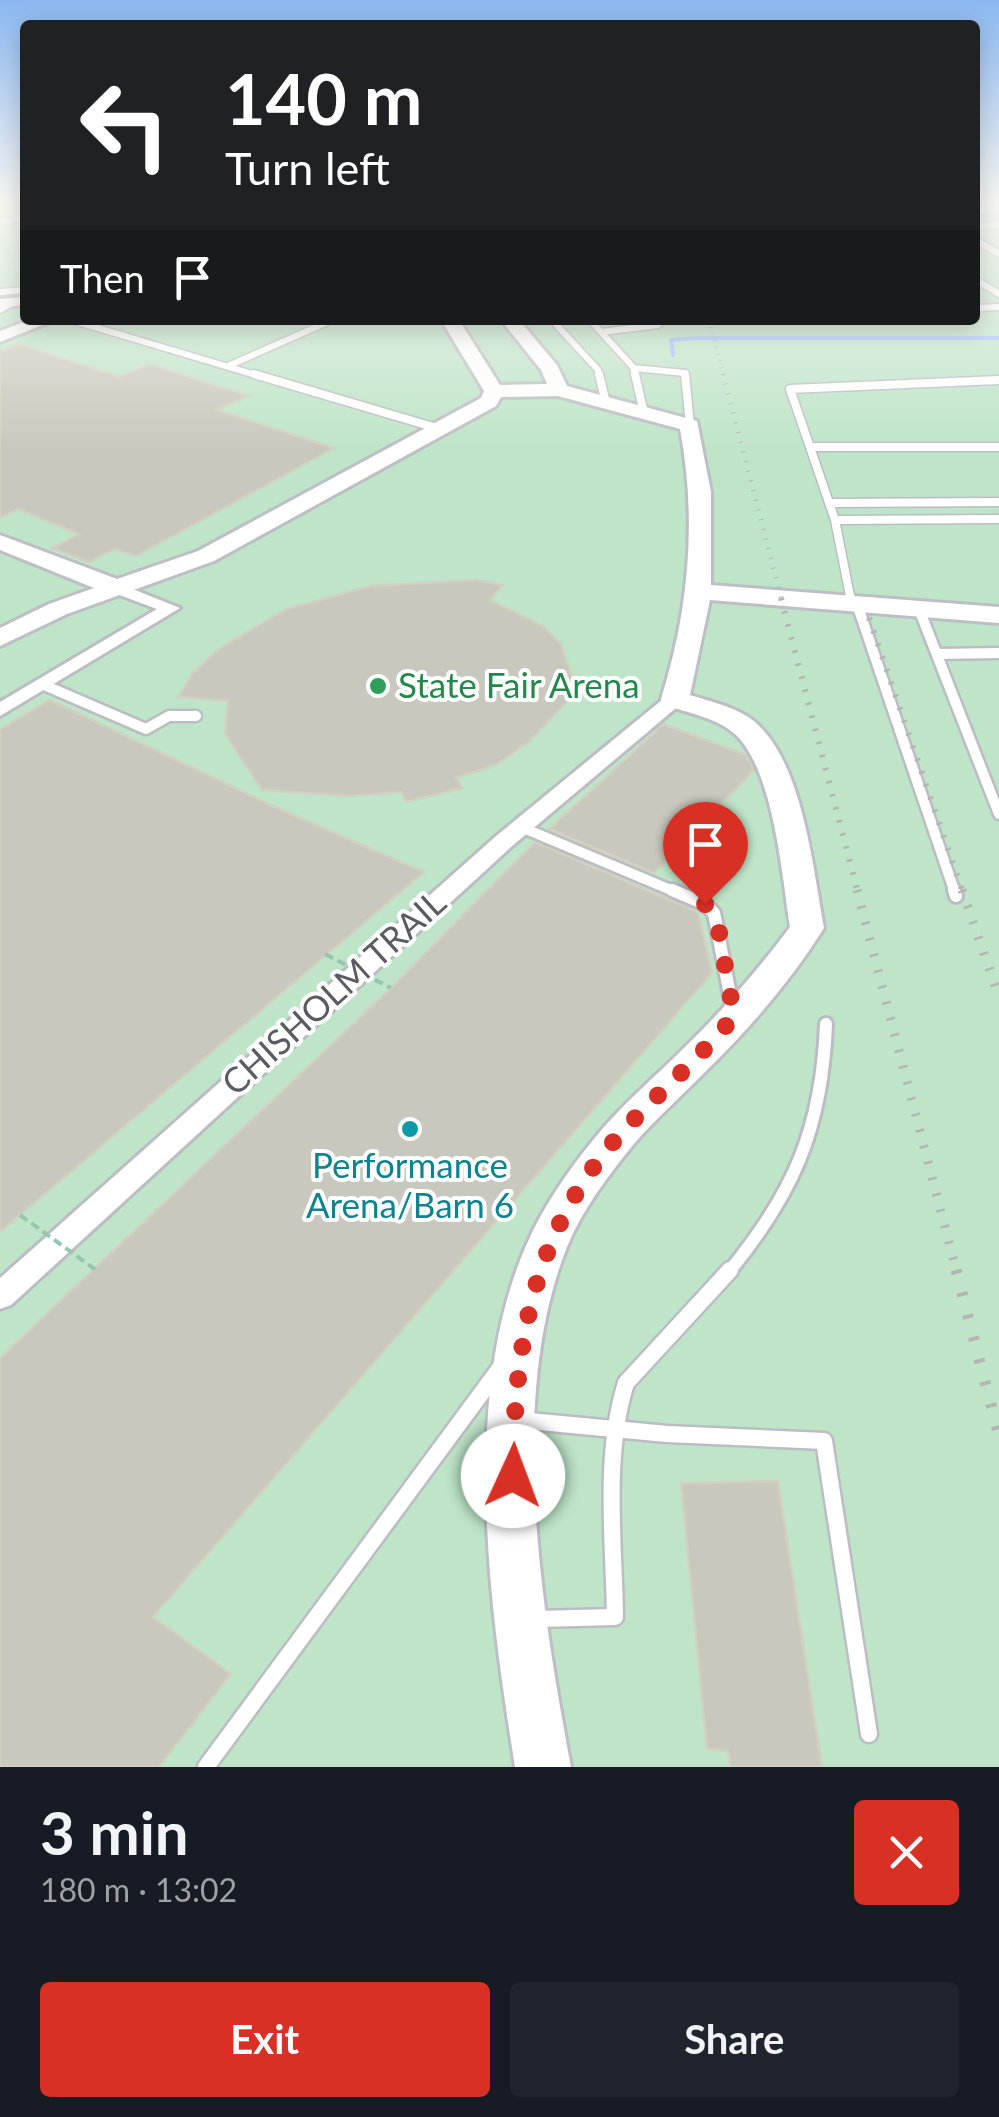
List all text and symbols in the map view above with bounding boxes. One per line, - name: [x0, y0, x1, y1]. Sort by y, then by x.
- text: 140 m: [225, 56, 422, 140]
- icon: left: [60, 60, 190, 190]
- text: Turn left: [225, 141, 390, 195]
- icon: arrive: [165, 250, 220, 305]
- text: Then: [60, 255, 145, 301]
- place label: State Fair Arena: [398, 663, 640, 705]
- marker: State Fair Arena: [367, 675, 389, 697]
- pin: [663, 802, 748, 905]
- icon: arrive: [678, 817, 733, 872]
- street label: CHISHOLM TRAIL: [212, 880, 453, 1103]
- marker: Performance Arena/Barn 6: [399, 1118, 421, 1140]
- place label: Performance Arena/Barn 6: [306, 1143, 514, 1225]
- position arrow: [461, 1424, 565, 1528]
- text: 3 min: [40, 1796, 189, 1868]
- button: close: [854, 1800, 959, 1905]
- text: 180 m · 13:02: [40, 1870, 237, 1909]
- button: Exit: [40, 1982, 490, 2097]
- button: Share: [510, 1982, 959, 2097]

